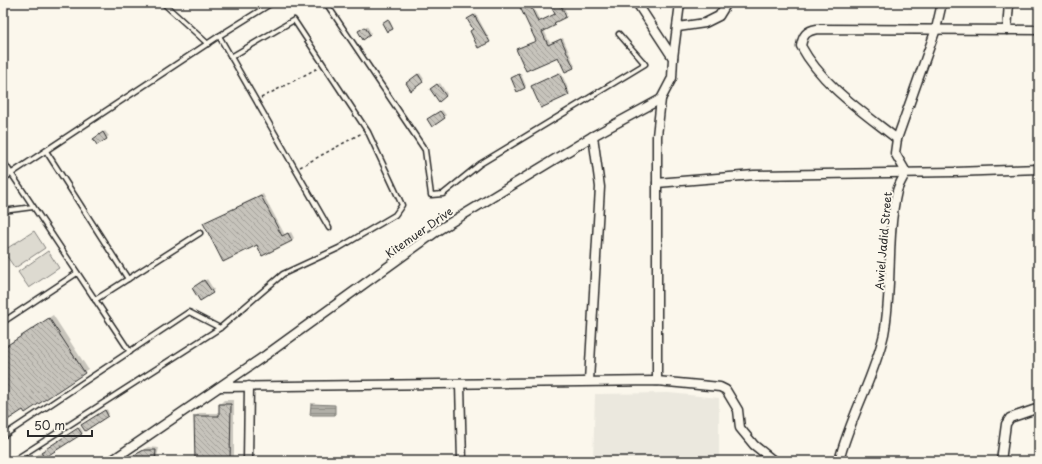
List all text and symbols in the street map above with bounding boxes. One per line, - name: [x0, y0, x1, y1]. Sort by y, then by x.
- street label: Awiel Jadid Street: [870, 191, 896, 291]
- street label: Kitemuer Drive: [382, 202, 456, 262]
- scale bar: [28, 412, 92, 438]
- text: 50 m: [34, 416, 65, 434]

